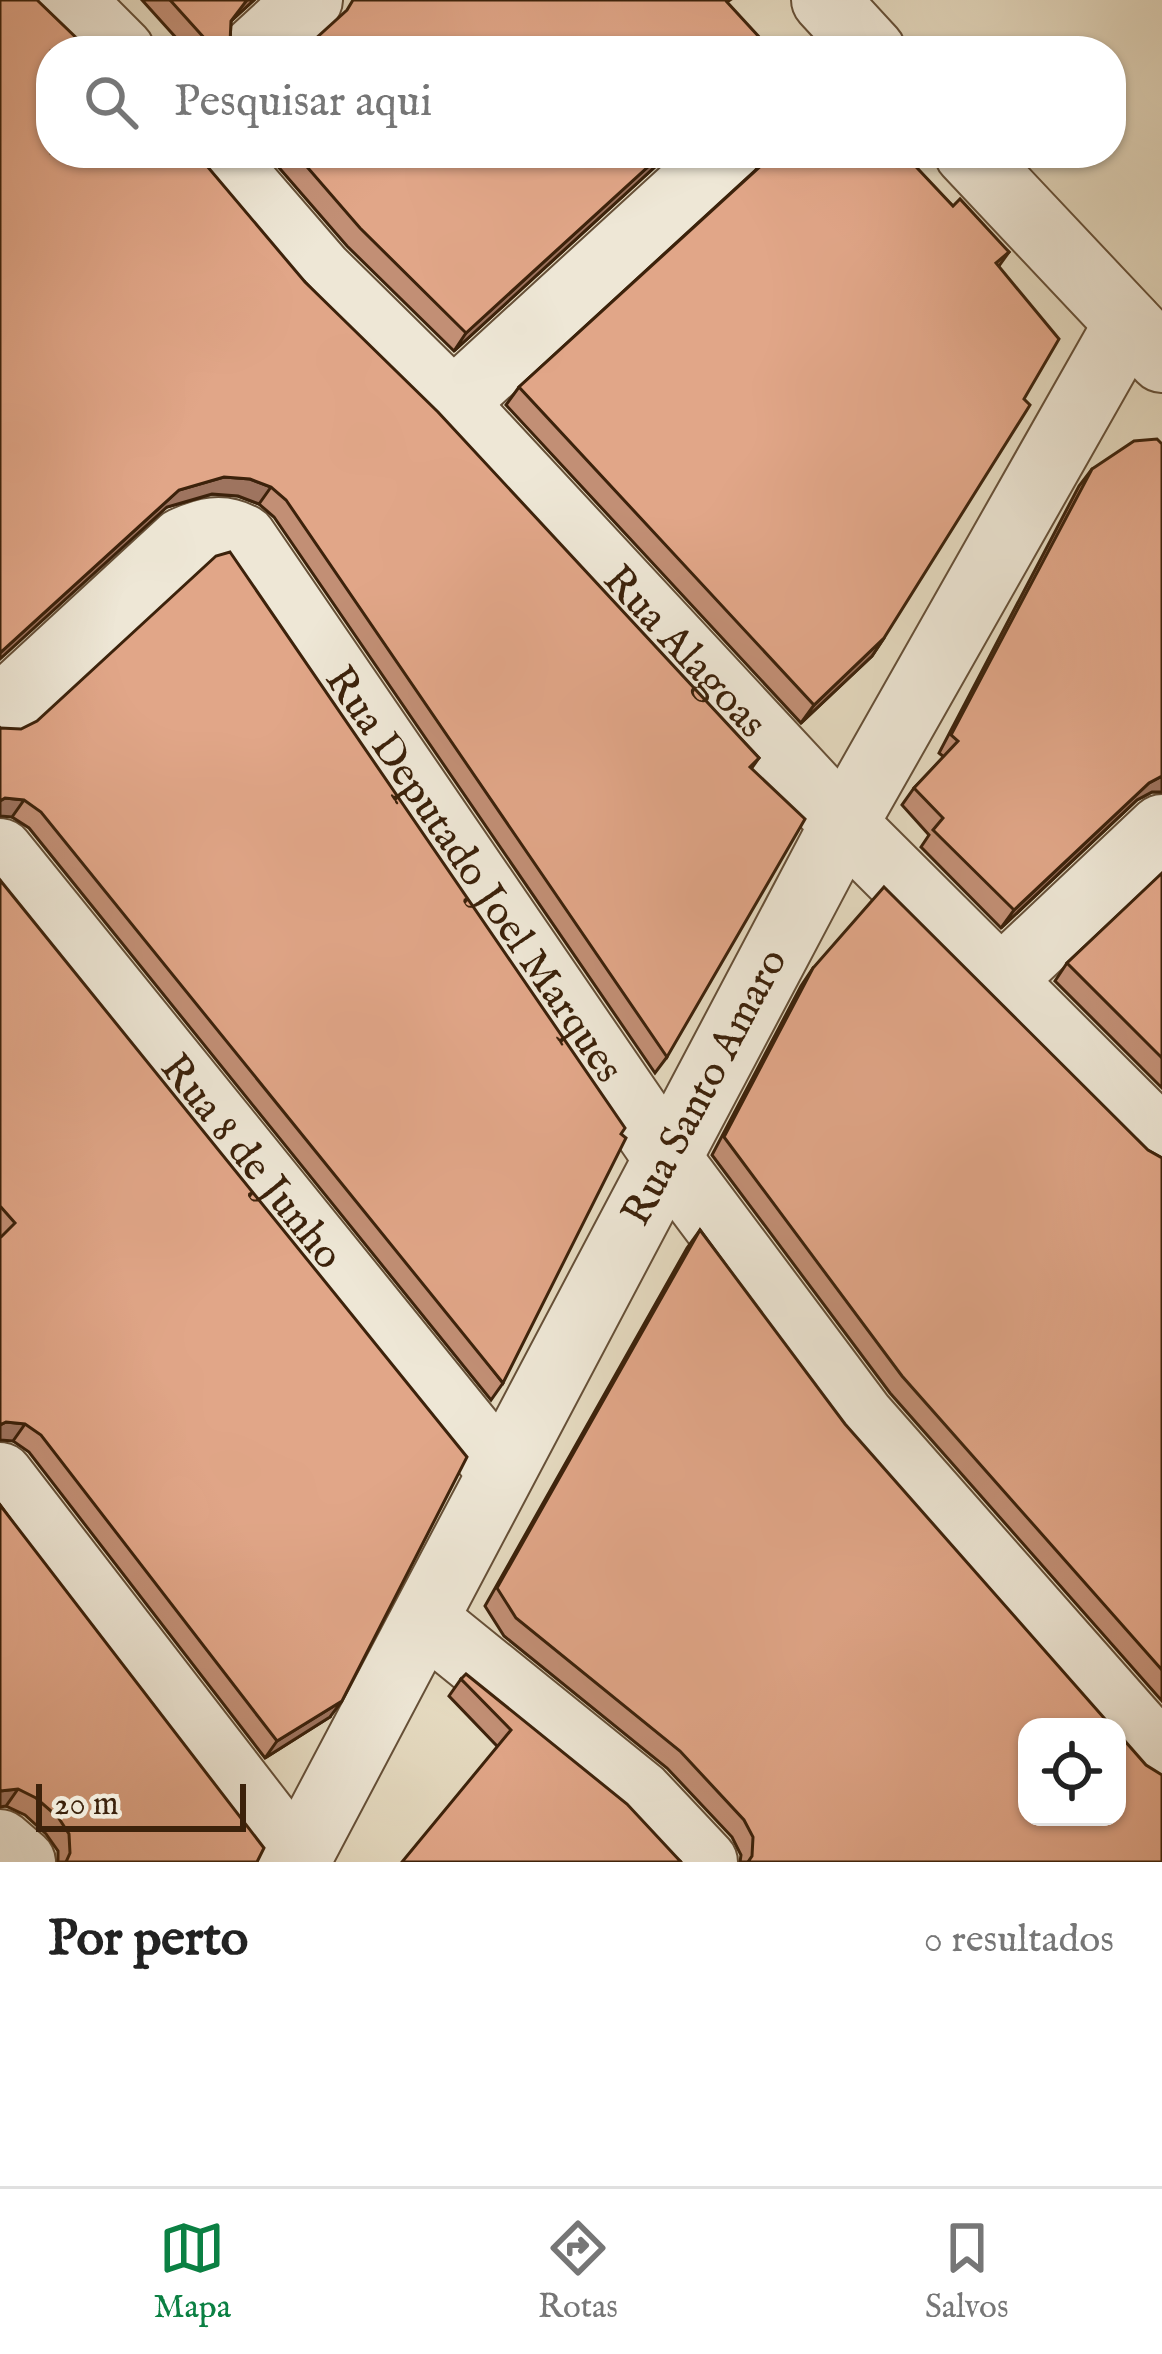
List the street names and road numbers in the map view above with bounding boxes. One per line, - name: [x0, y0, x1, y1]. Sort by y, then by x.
- street label: Rua Alagoas: [591, 554, 778, 750]
- street label: Rua Deputado Joel Marques: [312, 656, 635, 1093]
- street label: Rua Santo Amaro: [610, 940, 800, 1235]
- street label: Rua 8 de Junho: [148, 1043, 354, 1281]

